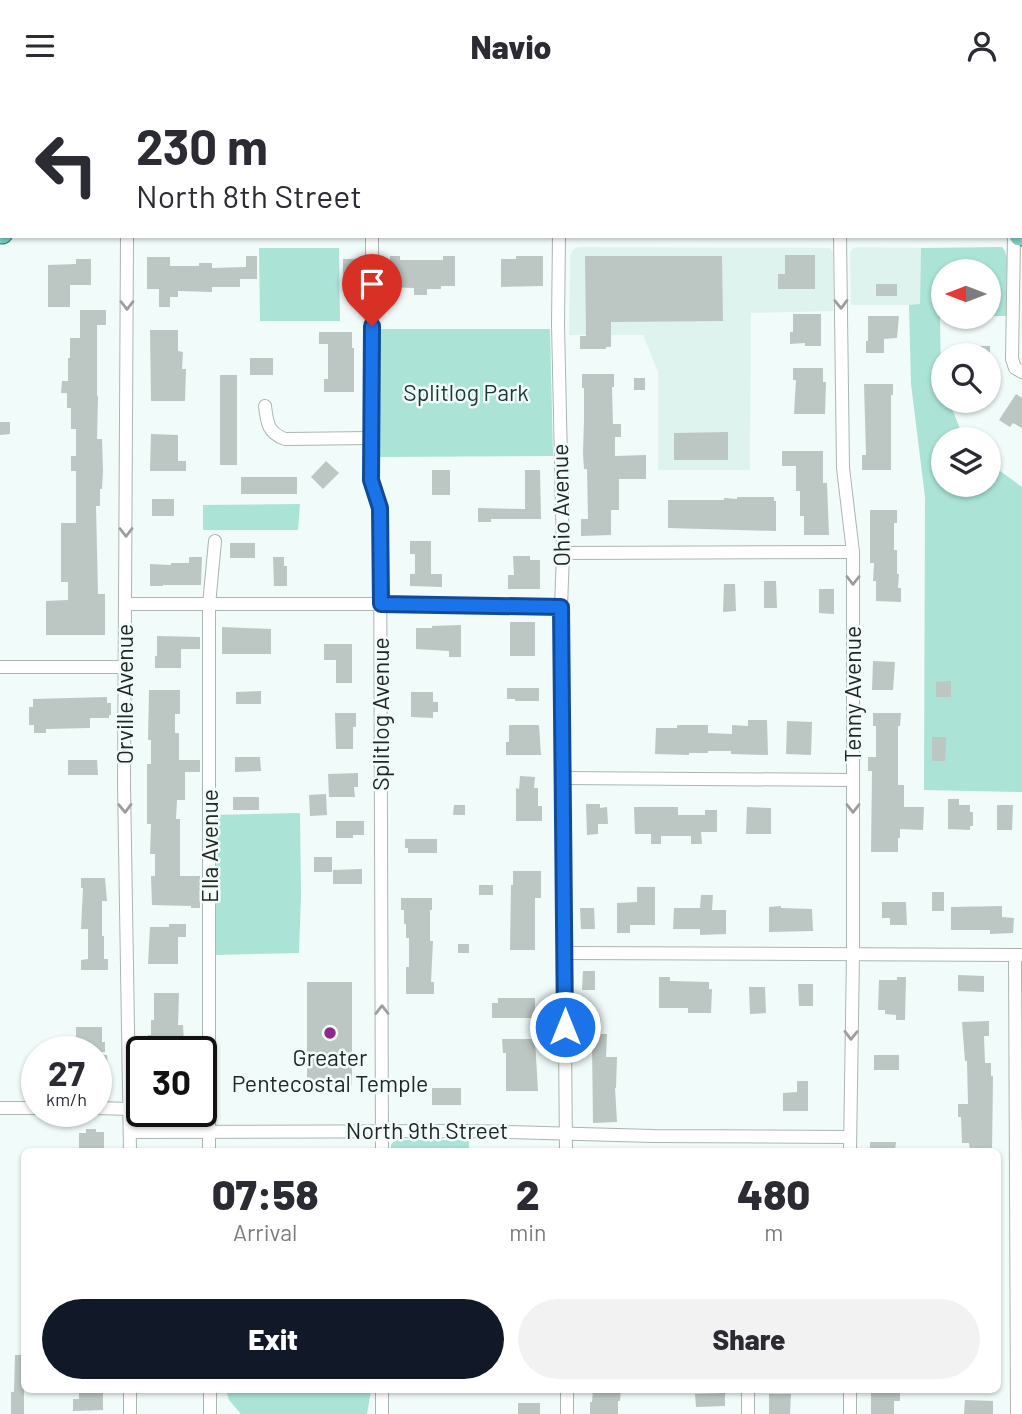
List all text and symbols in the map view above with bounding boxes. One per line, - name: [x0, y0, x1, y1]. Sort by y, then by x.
- icon: menu: [21, 27, 59, 65]
- text: Navio: [471, 27, 551, 65]
- icon: person: [963, 27, 1001, 65]
- text: 230 m: [136, 116, 268, 175]
- icon: left: [21, 119, 112, 210]
- text: North 8th Street: [136, 176, 362, 214]
- pin: [342, 254, 402, 326]
- north arrow: [931, 259, 1001, 329]
- map controls: [931, 259, 1001, 497]
- icon: arrive: [353, 265, 391, 303]
- one-way arrow: [119, 300, 135, 310]
- one-way arrow: [833, 300, 849, 310]
- button: search: [931, 343, 1001, 413]
- park label: Splitlog Park: [403, 378, 529, 406]
- button: layers: [931, 427, 1001, 497]
- street label: Ohio Avenue: [545, 443, 575, 567]
- one-way arrow: [118, 527, 134, 538]
- one-way arrow: [845, 576, 861, 586]
- street label: Orville Avenue: [110, 624, 138, 764]
- street label: Tenny Avenue: [838, 626, 866, 762]
- street label: Splitlog Avenue: [366, 637, 394, 791]
- street label: Ella Avenue: [195, 789, 223, 903]
- one-way arrow: [845, 803, 861, 814]
- one-way arrow: [117, 804, 133, 814]
- position arrow: [528, 990, 602, 1064]
- one-way arrow: [374, 1004, 390, 1015]
- marker: Greater Pentecostal Temple: [322, 1025, 338, 1041]
- one-way arrow: [843, 1031, 859, 1041]
- speed limit sign: 30: [126, 1036, 217, 1127]
- place label: Greater Pentecostal Temple: [232, 1043, 428, 1097]
- text: 27: [48, 1051, 85, 1093]
- text: km/h: [46, 1088, 87, 1110]
- street label: North 9th Street: [346, 1116, 508, 1144]
- text: 07:58: [212, 1168, 319, 1218]
- text: 2: [516, 1168, 540, 1218]
- text: 480: [737, 1168, 810, 1218]
- text: Arrival: [233, 1218, 297, 1246]
- text: min: [509, 1218, 546, 1246]
- text: m: [764, 1218, 783, 1246]
- button: Exit: [42, 1299, 504, 1379]
- button: Share: [518, 1299, 980, 1379]

